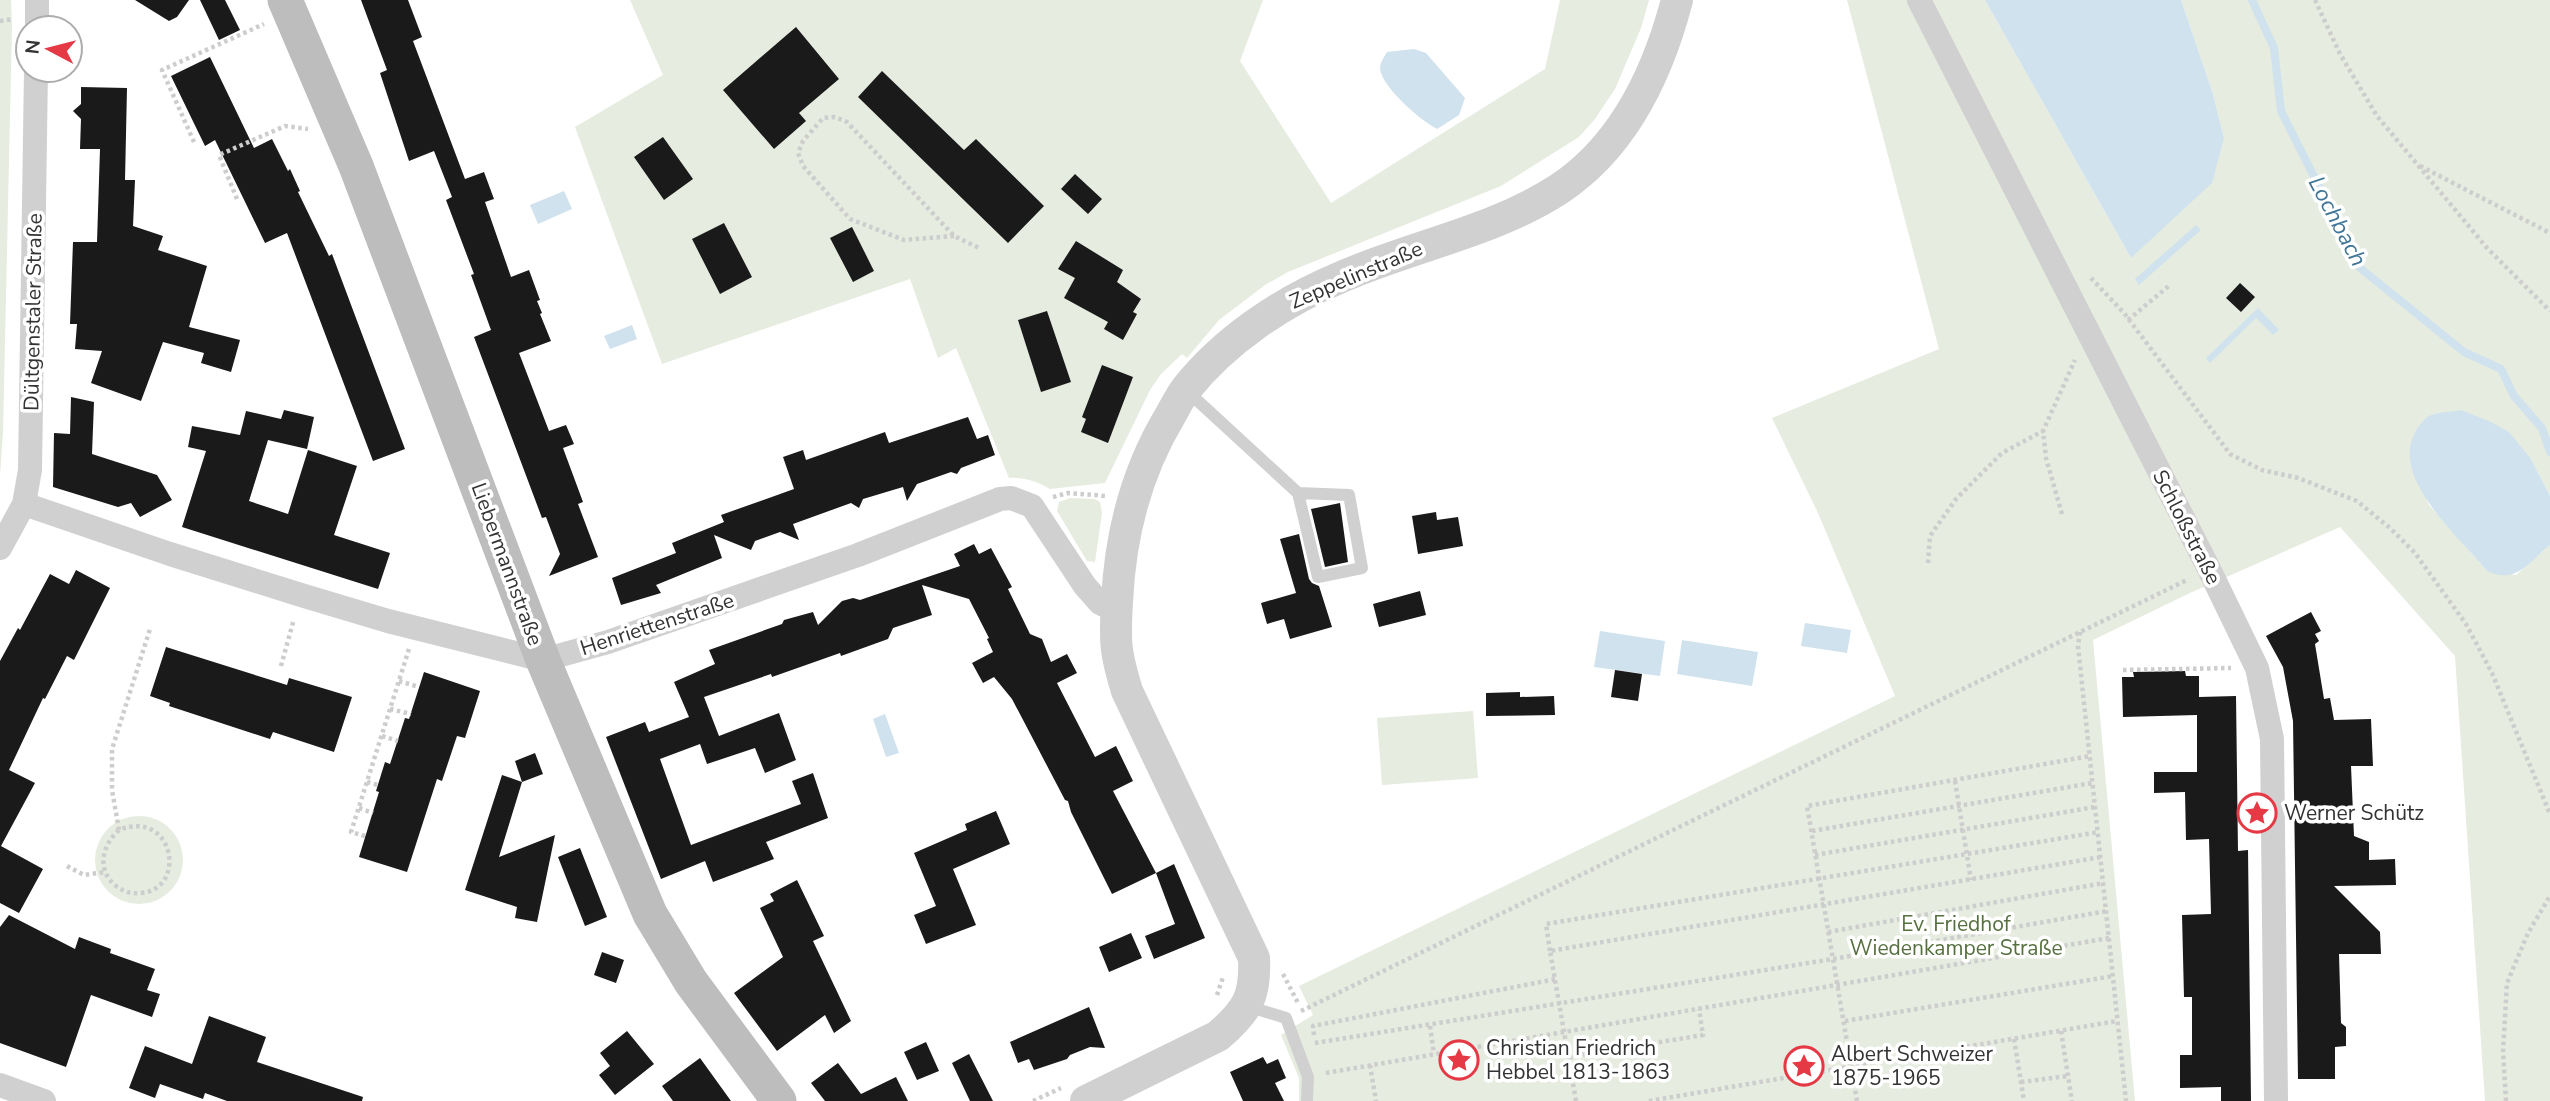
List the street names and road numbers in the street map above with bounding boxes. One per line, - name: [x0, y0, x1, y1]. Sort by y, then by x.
- street label: Dültgenstaler Straße: [17, 213, 49, 411]
- street label: Zeppelinstraße: [1285, 234, 1427, 316]
- street label: Schloßstraße: [2146, 465, 2228, 589]
- street label: Liebermannstraße: [465, 479, 549, 649]
- street label: Henriettenstraße: [577, 586, 737, 662]

